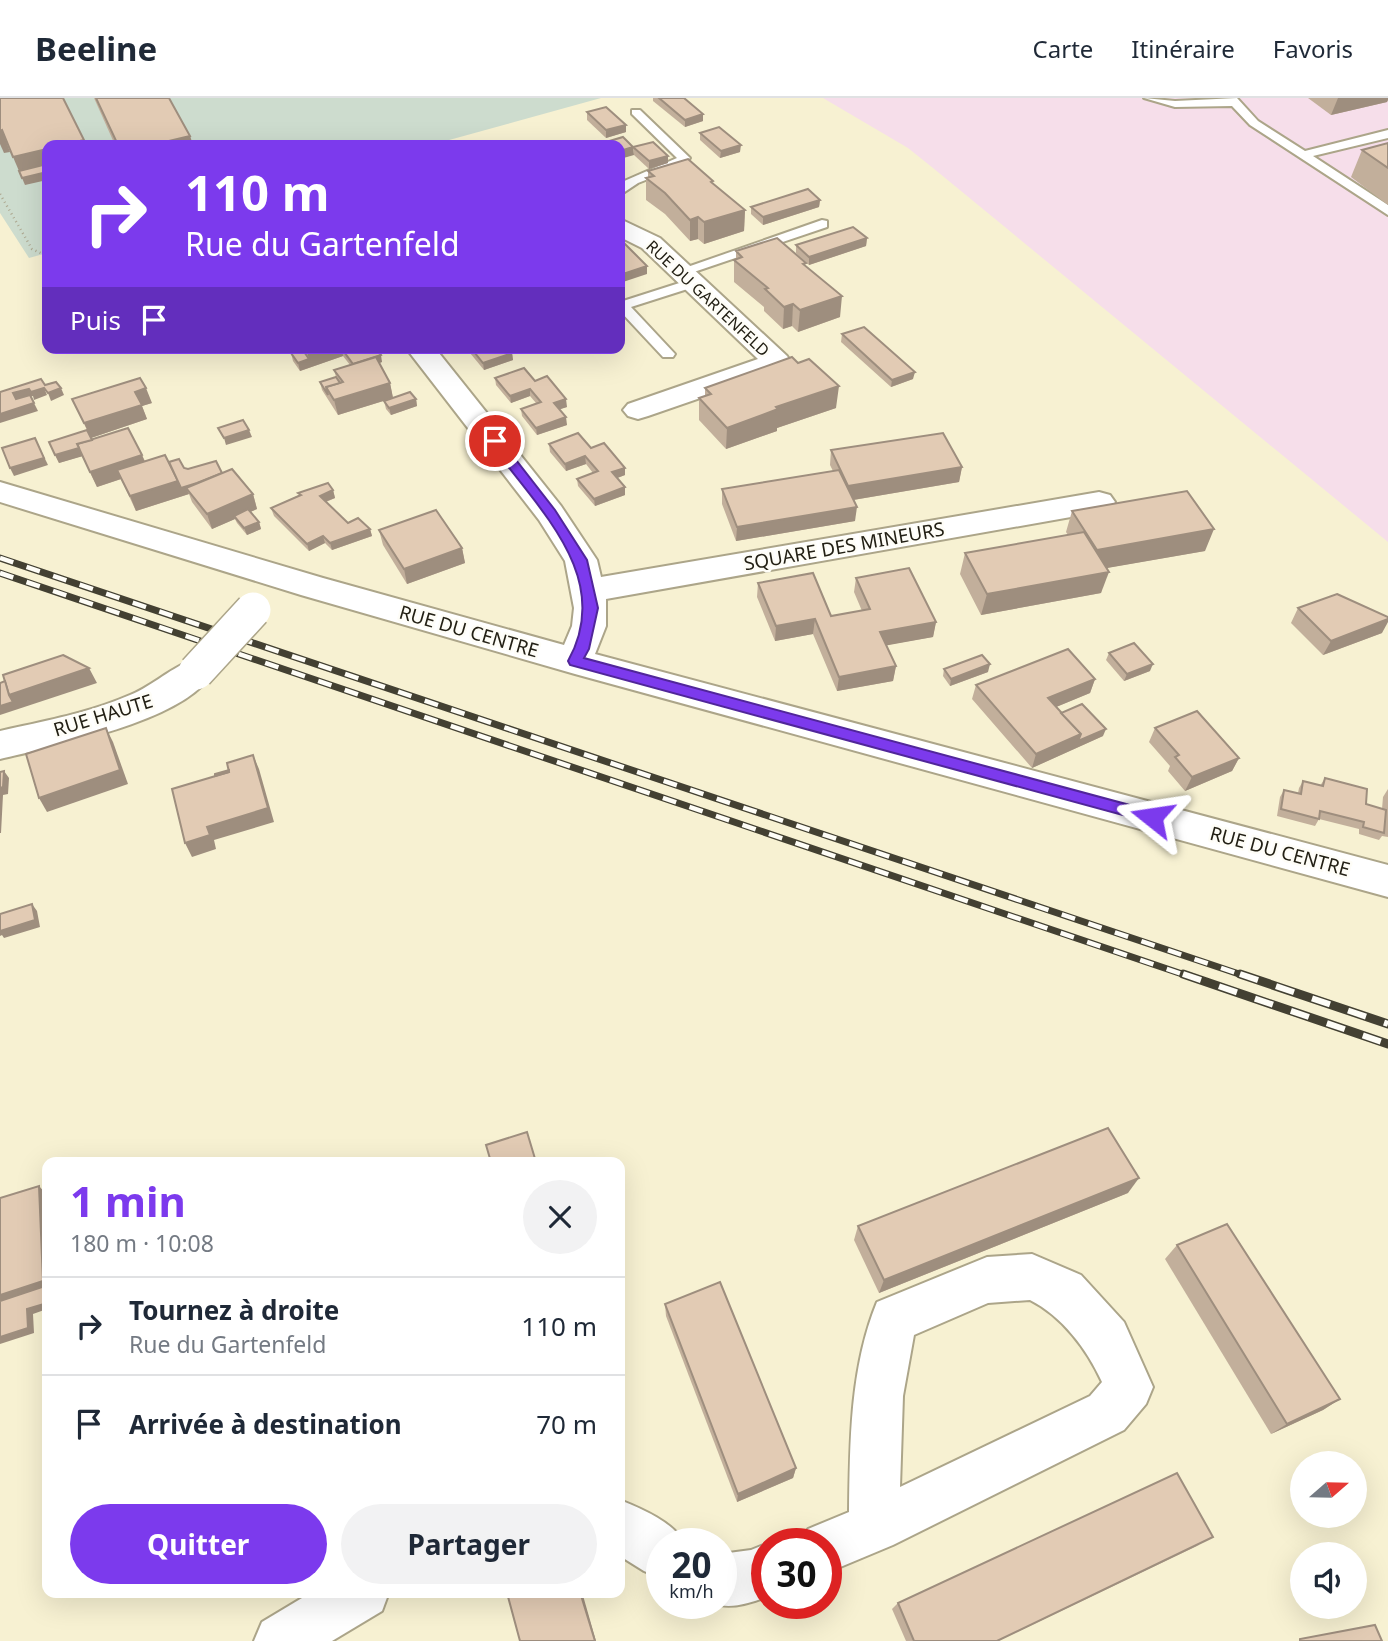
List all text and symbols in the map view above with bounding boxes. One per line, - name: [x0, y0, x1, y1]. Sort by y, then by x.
- text: Beeline: [35, 26, 157, 71]
- text: Carte: [1033, 32, 1093, 65]
- text: Itinéraire: [1131, 32, 1235, 65]
- text: Favoris: [1273, 32, 1353, 65]
- text: 110 m: [185, 159, 330, 225]
- icon: right: [70, 168, 161, 259]
- text: Rue du Gartenfeld: [185, 222, 460, 265]
- street label: RUE DU GARTENFELD: [642, 235, 774, 361]
- icon: arrive: [135, 301, 173, 339]
- text: Puis: [70, 302, 121, 338]
- pin: [465, 411, 525, 471]
- icon: arrive: [476, 422, 514, 460]
- street label: SQUARE DES MINEURS: [742, 516, 946, 576]
- street label: RUE DU CENTRE: [396, 599, 542, 663]
- street label: RUE HAUTE: [50, 688, 156, 742]
- position arrow: [1115, 780, 1189, 854]
- street label: RUE DU CENTRE: [1207, 820, 1353, 882]
- text: 1 min: [70, 1172, 186, 1229]
- button: close: [523, 1180, 597, 1254]
- text: 180 m · 10:08: [70, 1227, 214, 1259]
- text: Tournez à droite: [129, 1292, 339, 1328]
- icon: right: [70, 1307, 108, 1345]
- text: 110 m: [521, 1308, 597, 1344]
- text: Rue du Gartenfeld: [129, 1328, 326, 1360]
- icon: arrive: [70, 1405, 108, 1443]
- text: Arrivée à destination: [129, 1406, 402, 1442]
- text: 70 m: [536, 1406, 597, 1442]
- north arrow: [1290, 1451, 1367, 1528]
- map controls: [1290, 1451, 1367, 1619]
- button: Quitter: [70, 1504, 327, 1584]
- button: Partager: [341, 1504, 597, 1584]
- speed limit sign: 30: [751, 1528, 842, 1619]
- text: 20: [671, 1541, 712, 1588]
- button: sound: [1290, 1542, 1367, 1619]
- text: km/h: [669, 1579, 714, 1603]

